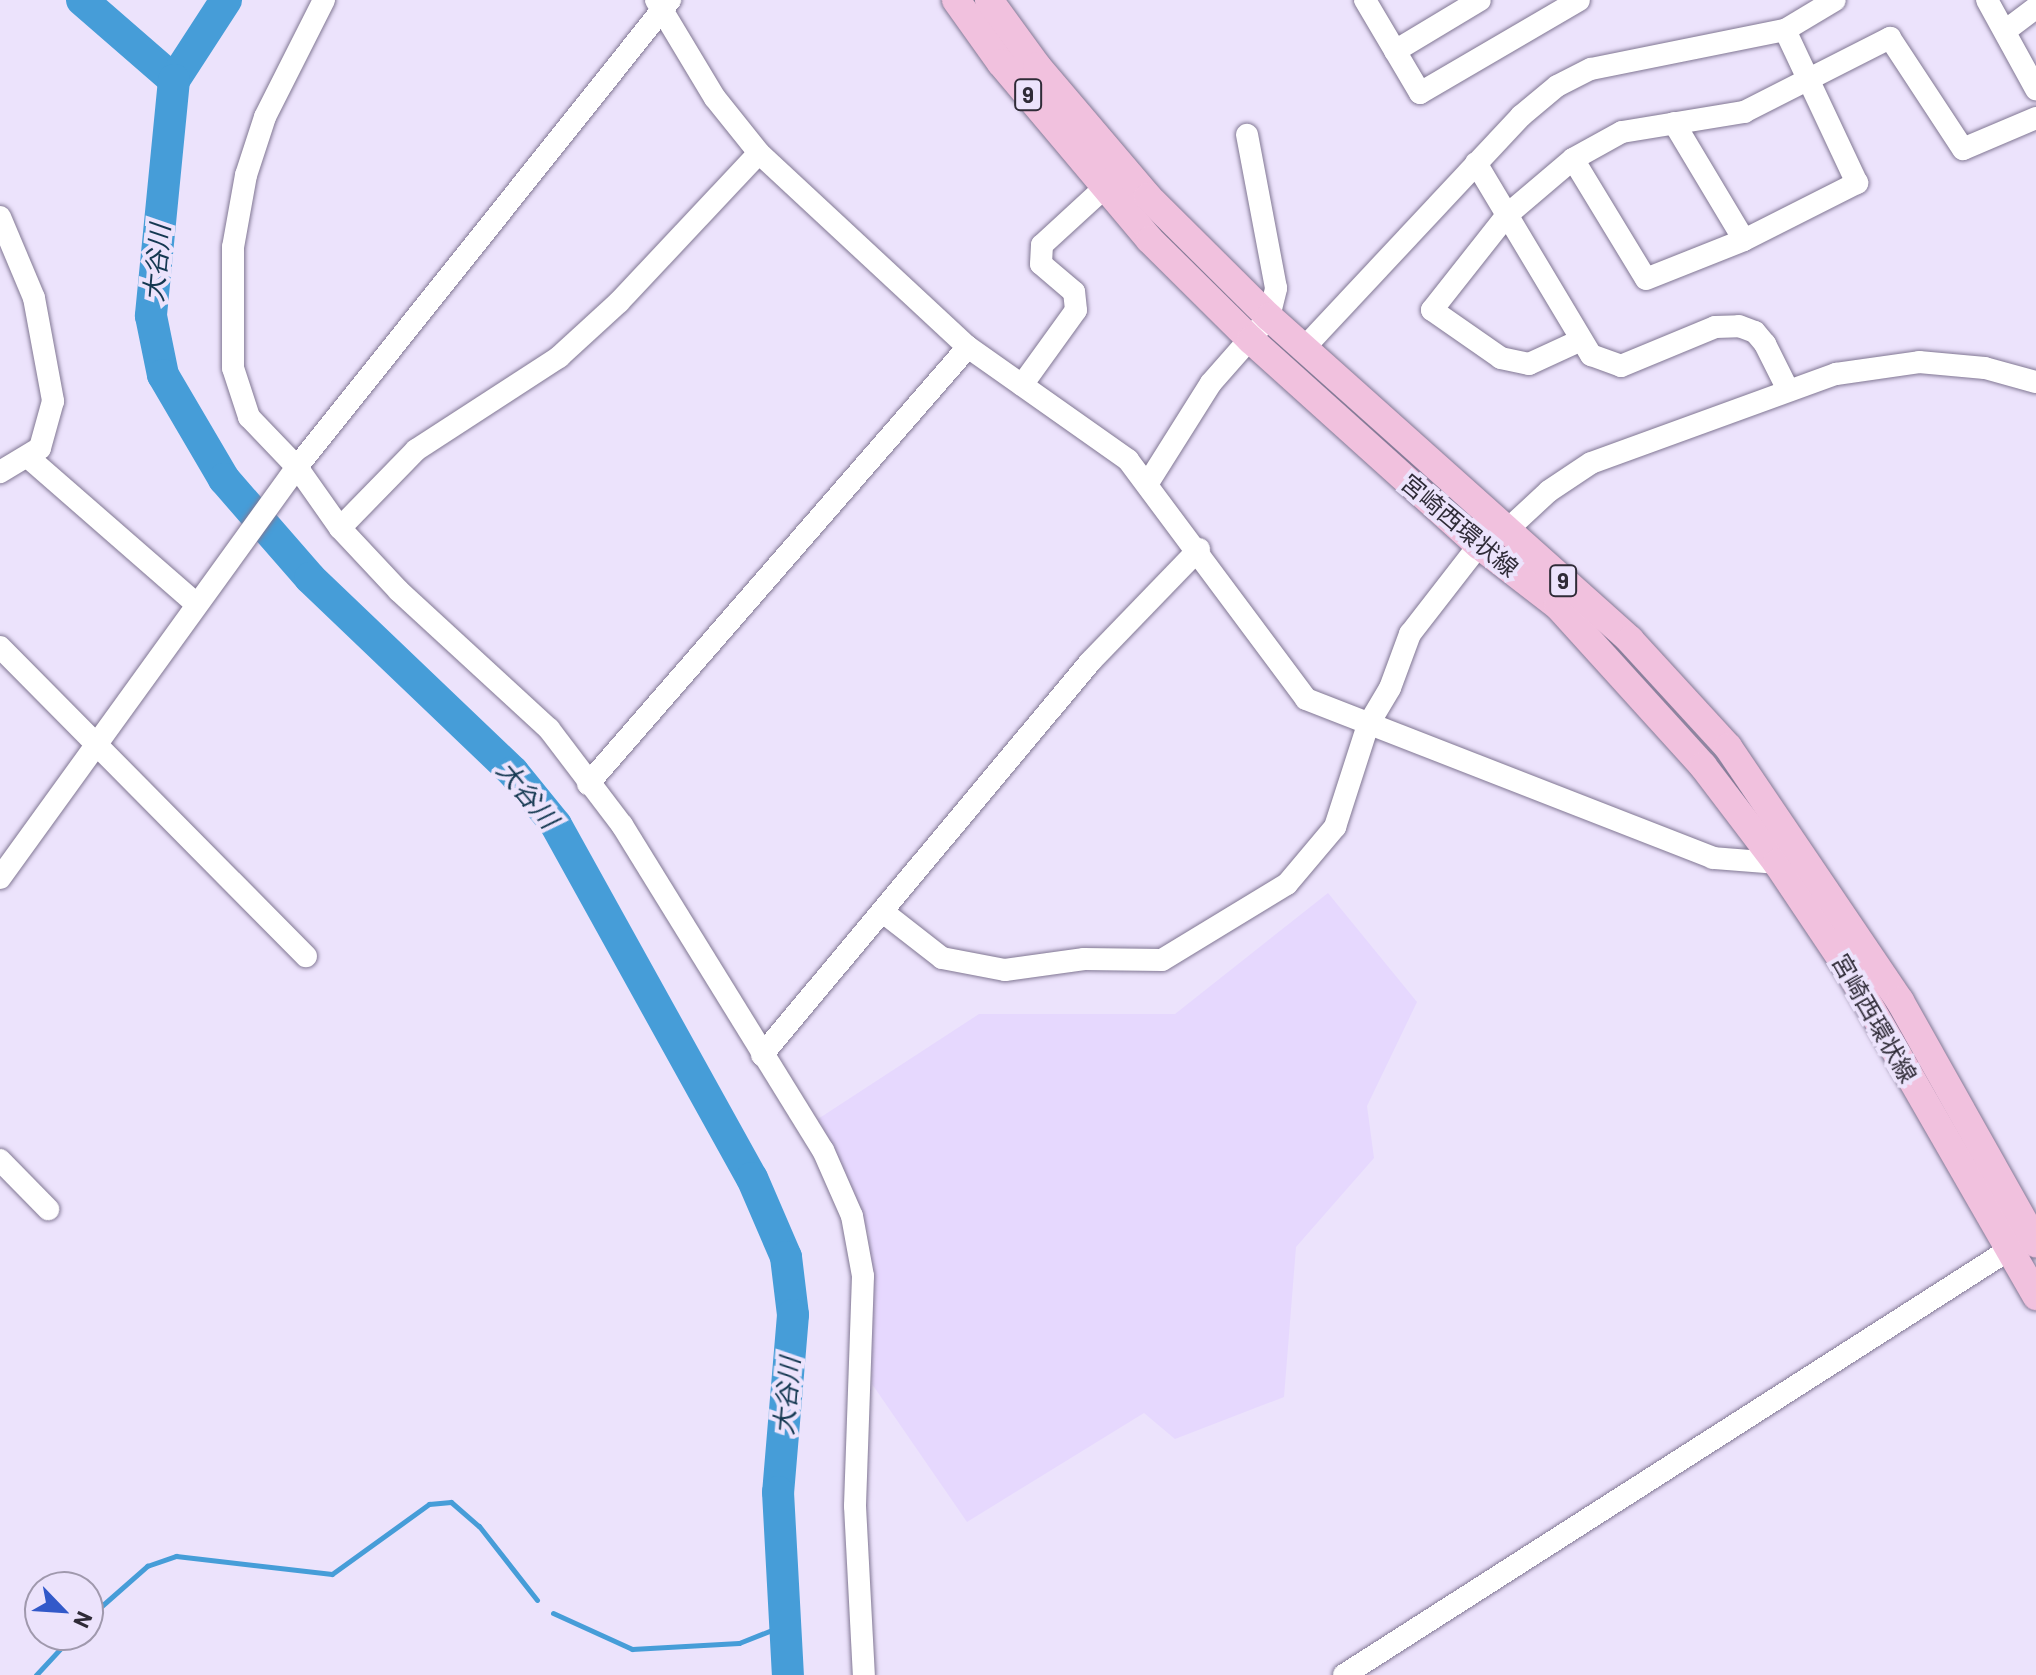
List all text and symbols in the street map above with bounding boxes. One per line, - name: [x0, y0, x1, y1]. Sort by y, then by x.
- road number: 9: [1014, 77, 1042, 113]
- water label: 大谷川: [137, 223, 175, 303]
- street label: 宮崎西環状線: [1396, 468, 1524, 582]
- road number: 9: [1549, 563, 1577, 599]
- water label: 大谷川: [491, 754, 565, 834]
- street label: 宮崎西環状線: [1827, 948, 1923, 1088]
- water label: 大谷川: [767, 1356, 805, 1436]
- north arrow: [24, 1571, 104, 1651]
- text: N: [69, 1608, 99, 1632]

